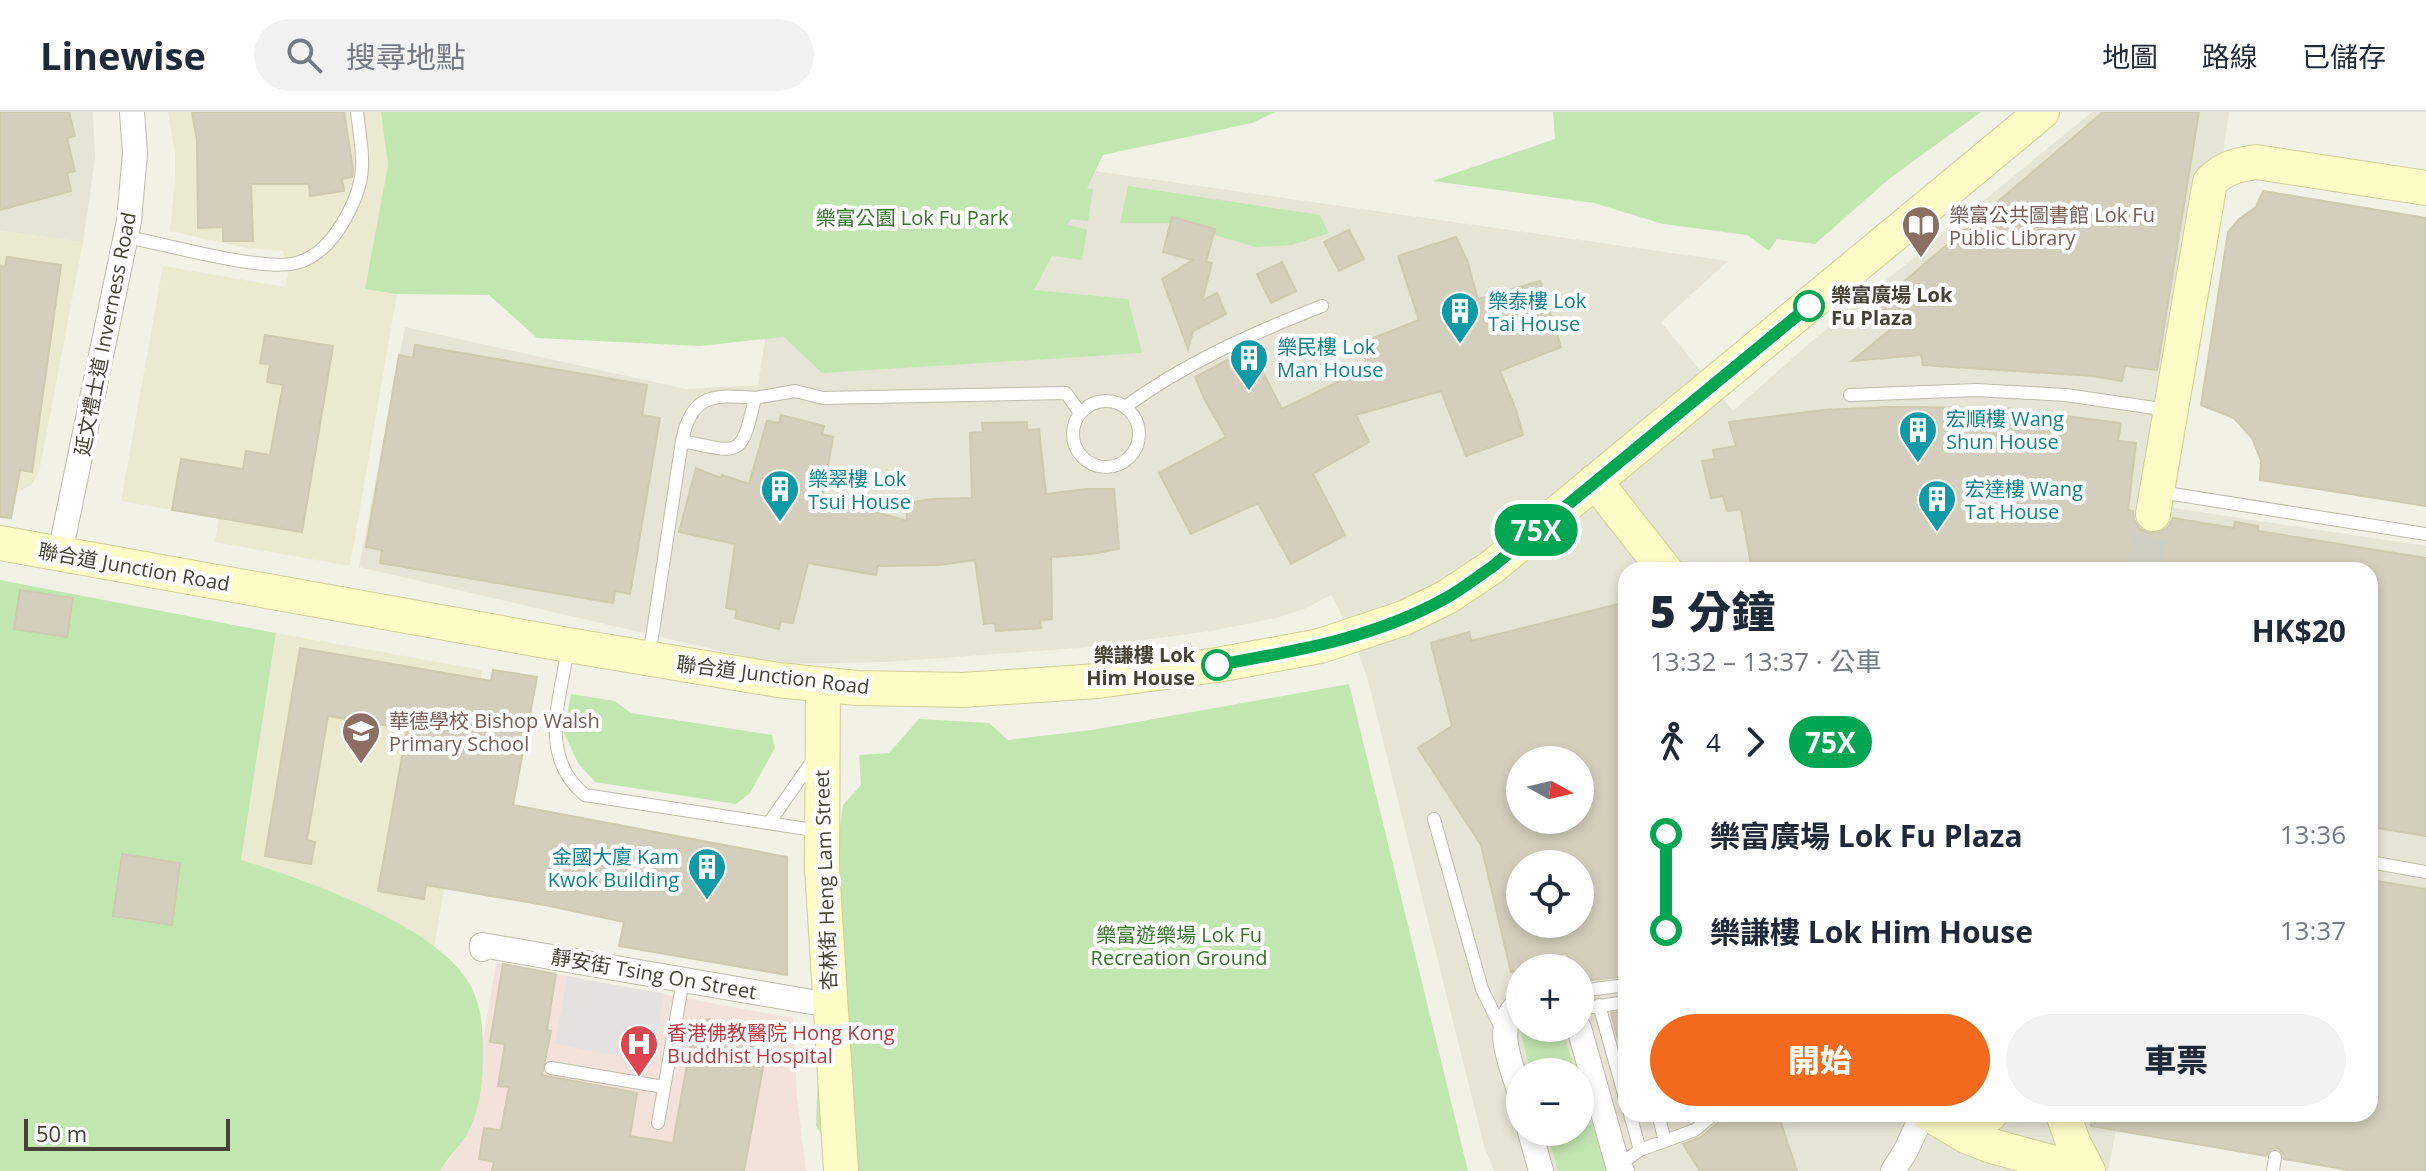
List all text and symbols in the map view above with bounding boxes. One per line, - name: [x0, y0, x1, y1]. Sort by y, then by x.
- search box: [254, 19, 814, 91]
- text: Linewise: [40, 29, 206, 81]
- icon: search: [282, 33, 326, 77]
- text: 搜尋地點: [346, 36, 466, 77]
- text: 地圖: [2102, 37, 2158, 75]
- text: 路線: [2202, 37, 2258, 75]
- text: 已儲存: [2302, 37, 2386, 75]
- place label: 樂富公共圖書館 Lok Fu Public Library: [1949, 201, 2155, 251]
- park label: 樂富公園 Lok Fu Park: [816, 204, 1009, 231]
- library icon: 樂富公共圖書館 Lok Fu Public Library: [1900, 204, 1942, 259]
- street label: 延文禮士道 Inverness Road: [68, 210, 142, 458]
- place label: 樂富廣場 Lok Fu Plaza: [1831, 281, 1953, 331]
- place label: 樂泰樓 Lok Tai House: [1488, 287, 1587, 337]
- building icon: 樂泰樓 Lok Tai House: [1439, 290, 1481, 345]
- marker: 樂富廣場 Lok Fu Plaza: [1794, 291, 1824, 321]
- place label: 樂民樓 Lok Man House: [1277, 333, 1383, 383]
- building icon: 樂民樓 Lok Man House: [1228, 337, 1270, 392]
- place label: 宏順樓 Wang Shun House: [1946, 405, 2064, 455]
- building icon: 宏順樓 Wang Shun House: [1897, 409, 1939, 464]
- place label: 樂翠樓 Lok Tsui House: [808, 465, 911, 515]
- building icon: 樂翠樓 Lok Tsui House: [759, 468, 801, 523]
- place label: 宏達樓 Wang Tat House: [1965, 475, 2083, 525]
- building icon: 宏達樓 Wang Tat House: [1916, 478, 1958, 533]
- line badge: 75X: [1490, 504, 1582, 556]
- text: 75X: [1511, 511, 1561, 549]
- street label: 聯合道 Junction Road: [36, 537, 232, 597]
- text: 5 分鐘: [1650, 581, 1775, 641]
- text: HK$20: [2252, 610, 2346, 651]
- place label: 樂謙樓 Lok Him House: [1086, 641, 1196, 691]
- text: 13:32 – 13:37 · 公車: [1650, 643, 1881, 679]
- street label: 聯合道 Junction Road: [675, 650, 871, 700]
- marker: 樂謙樓 Lok Him House: [1202, 650, 1232, 680]
- place label: 華德學校 Bishop Walsh Primary School: [389, 707, 600, 757]
- school or university icon: 華德學校 Bishop Walsh Primary School: [340, 710, 382, 765]
- icon: walk: [1650, 720, 1694, 764]
- icon: forward: [1733, 720, 1777, 764]
- text: 75X: [1805, 723, 1856, 761]
- text: 4: [1706, 724, 1721, 760]
- north arrow: [1506, 746, 1594, 834]
- map controls: [1506, 746, 1594, 1146]
- street label: 杏林街 Heng Lam Street: [808, 769, 842, 991]
- text: 樂富廣場 Lok Fu Plaza: [1710, 815, 2023, 856]
- text: 13:36: [2280, 816, 2346, 852]
- place label: 金國大廈 Kam Kwok Building: [548, 843, 679, 893]
- building icon: 金國大廈 Kam Kwok Building: [686, 846, 728, 901]
- button: locate: [1506, 850, 1594, 938]
- text: 樂謙樓 Lok Him House: [1710, 911, 2033, 952]
- text: 13:37: [2280, 912, 2346, 948]
- park label: 樂富遊樂場 Lok Fu Recreation Ground: [1091, 921, 1267, 971]
- street label: 靜安街 Tsing On Street: [549, 943, 759, 1005]
- button: +: [1506, 954, 1594, 1042]
- button: 開始: [1650, 1014, 1990, 1106]
- button: 車票: [2006, 1014, 2346, 1106]
- place label: 香港佛教醫院 Hong Kong Buddhist Hospital: [667, 1019, 895, 1069]
- hospital icon: 香港佛教醫院 Hong Kong Buddhist Hospital: [618, 1023, 660, 1078]
- button: −: [1506, 1058, 1594, 1146]
- scale bar: [24, 1115, 230, 1151]
- text: 50 m: [36, 1118, 87, 1148]

